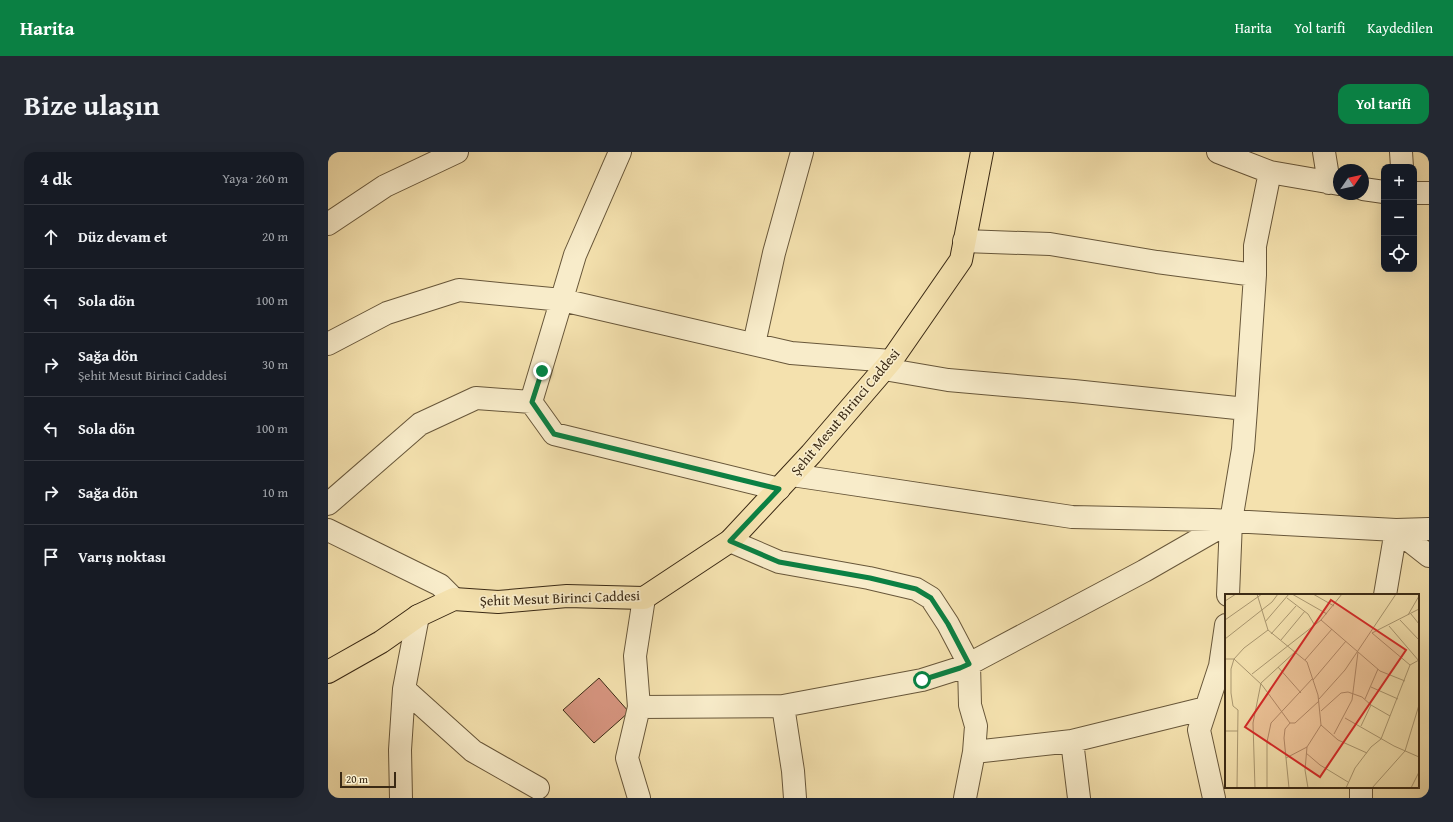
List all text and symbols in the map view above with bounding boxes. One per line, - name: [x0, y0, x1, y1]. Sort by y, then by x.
- text: Harita: [20, 14, 74, 42]
- text: Harita: [1235, 18, 1272, 38]
- text: Yol tarifi: [1294, 18, 1345, 38]
- text: Kaydedilen: [1367, 18, 1433, 38]
- text: Bize ulaşın: [24, 84, 160, 125]
- button: Yol tarifi: [1338, 84, 1429, 124]
- north arrow: [1333, 164, 1369, 200]
- map controls: [1381, 164, 1417, 272]
- button: +: [1381, 164, 1417, 200]
- text: 4 dk: [40, 166, 72, 191]
- text: Yaya · 260 m: [222, 169, 288, 188]
- button: −: [1381, 200, 1417, 236]
- icon: ahead: [40, 226, 62, 248]
- text: Düz devam et: [78, 226, 167, 247]
- text: 20 m: [262, 227, 288, 246]
- button: locate: [1381, 236, 1417, 272]
- icon: left: [40, 290, 62, 312]
- text: Sola dön: [78, 290, 135, 311]
- text: 100 m: [256, 291, 288, 310]
- street label: Şehit Mesut Birinci Caddesi: [786, 344, 904, 480]
- text: Sağa dön: [78, 345, 138, 366]
- icon: right: [40, 354, 62, 376]
- text: 30 m: [262, 355, 288, 374]
- route end: [533, 362, 551, 380]
- text: Şehit Mesut Birinci Caddesi: [78, 366, 227, 385]
- icon: left: [40, 418, 62, 440]
- text: Sola dön: [78, 418, 135, 439]
- text: 100 m: [256, 419, 288, 438]
- icon: right: [40, 482, 62, 504]
- text: Sağa dön: [78, 482, 138, 503]
- text: 10 m: [262, 483, 288, 502]
- icon: arrive: [40, 546, 62, 568]
- text: Varış noktası: [78, 546, 166, 567]
- street label: Şehit Mesut Birinci Caddesi: [480, 585, 641, 611]
- inset map: [1225, 594, 1419, 788]
- route start: [913, 671, 931, 689]
- scale bar: [340, 770, 396, 789]
- text: 20 m: [346, 771, 368, 787]

